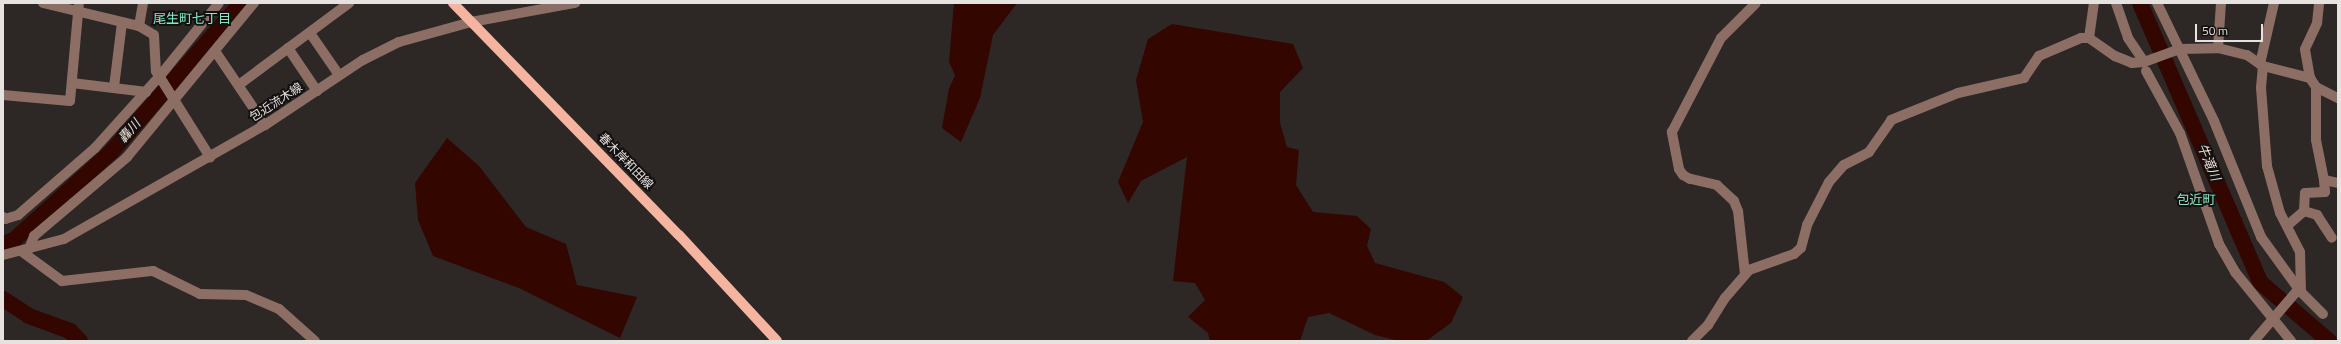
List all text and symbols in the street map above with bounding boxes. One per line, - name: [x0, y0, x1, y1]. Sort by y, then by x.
- district label: 尾生町七丁目: [153, 10, 231, 26]
- scale bar: [2197, 16, 2265, 42]
- text: 50 m: [2202, 21, 2228, 40]
- street label: 包近流木線: [247, 80, 305, 124]
- water label: 轟川: [115, 116, 143, 146]
- street label: 春木岸和田線: [596, 130, 656, 192]
- water label: 牛滝川: [2194, 141, 2224, 183]
- district label: 包近町: [2177, 191, 2215, 207]

